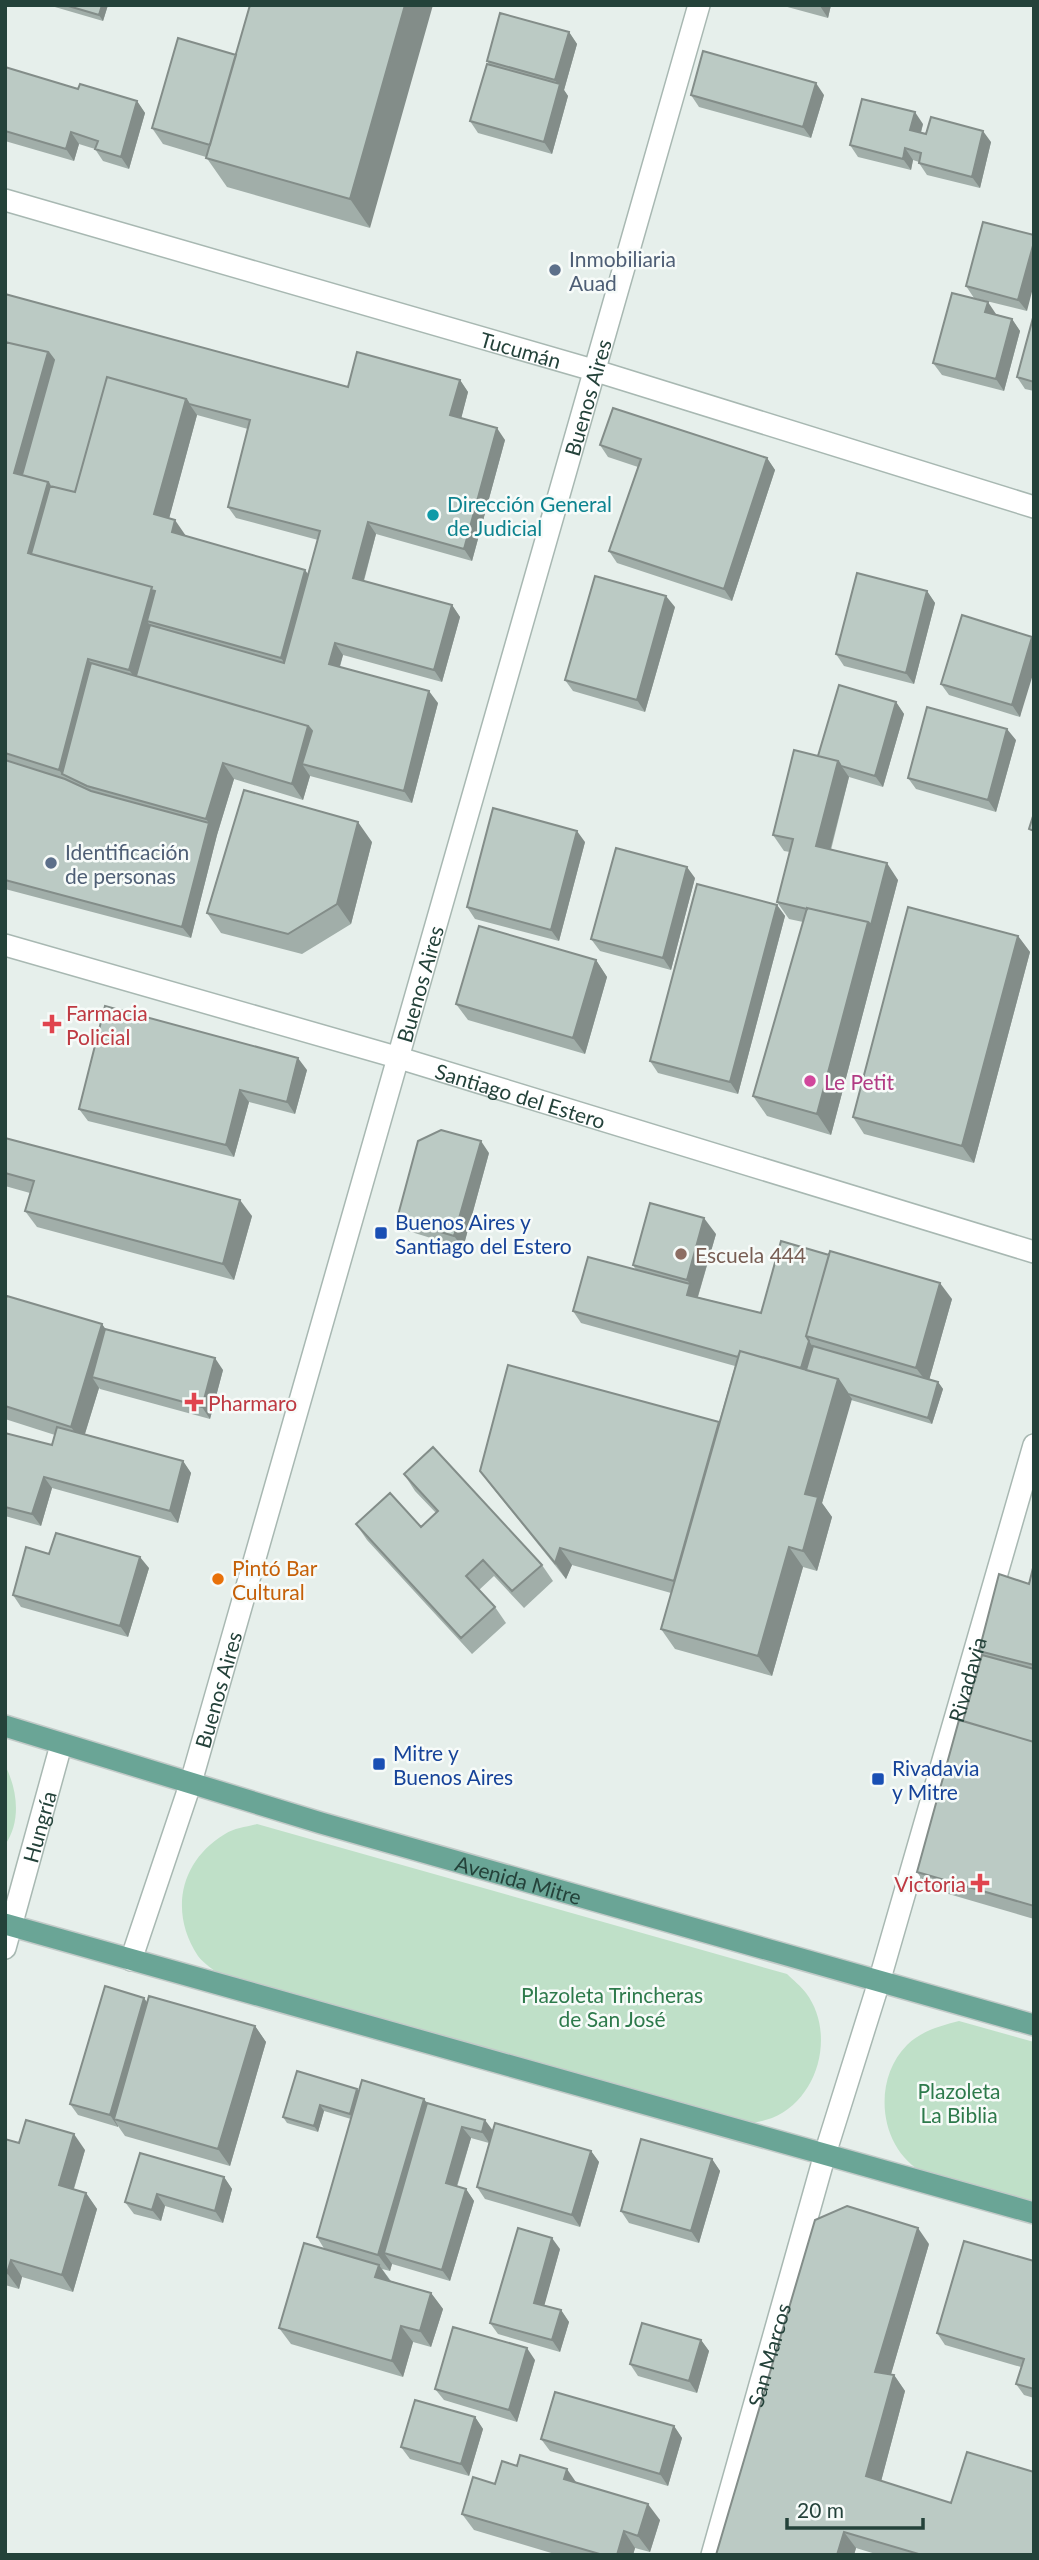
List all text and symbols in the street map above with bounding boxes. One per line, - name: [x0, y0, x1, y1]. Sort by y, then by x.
- place label: Inmobiliaria Auad: [569, 246, 676, 295]
- marker: Inmobiliaria Auad: [547, 262, 563, 278]
- street label: Tucumán: [477, 326, 564, 373]
- street label: Buenos Aires: [558, 336, 615, 459]
- place label: Dirección General de Judicial: [447, 491, 612, 540]
- marker: Dirección General de Judicial: [425, 507, 441, 523]
- place label: Identificación de personas: [65, 839, 189, 888]
- marker: Identificación de personas: [43, 855, 59, 871]
- street label: Buenos Aires: [391, 923, 448, 1045]
- place label: Farmacia Policial: [66, 1000, 148, 1049]
- marker: Farmacia Policial: [44, 1016, 60, 1032]
- street label: Santiago del Estero: [432, 1057, 609, 1133]
- place label: Le Petit: [824, 1069, 894, 1094]
- marker: Le Petit: [802, 1073, 818, 1089]
- place label: Buenos Aires y Santiago del Estero: [395, 1209, 572, 1258]
- marker: Buenos Aires y Santiago del Estero: [373, 1225, 389, 1241]
- place label: Escuela 444: [695, 1242, 806, 1267]
- marker: Escuela 444: [673, 1246, 689, 1262]
- place label: Pharmaro: [208, 1390, 297, 1415]
- marker: Pharmaro: [186, 1394, 202, 1410]
- place label: Pintó Bar Cultural: [232, 1555, 318, 1604]
- marker: Pintó Bar Cultural: [210, 1571, 226, 1587]
- street label: Buenos Aires: [189, 1628, 246, 1751]
- street label: Rivadavia: [942, 1634, 991, 1725]
- place label: Mitre y Buenos Aires: [393, 1740, 513, 1789]
- place label: Rivadavia y Mitre: [892, 1755, 979, 1804]
- marker: Mitre y Buenos Aires: [371, 1756, 387, 1772]
- marker: Rivadavia y Mitre: [870, 1771, 886, 1787]
- street label: Hungría: [17, 1788, 60, 1865]
- street label: Avenida Mitre: [453, 1849, 584, 1909]
- place label: Victoria: [894, 1871, 966, 1896]
- marker: Victoria: [972, 1875, 988, 1891]
- park label: Plazoleta Trincheras de San José: [521, 1982, 703, 2031]
- park label: Plazoleta La Biblia: [917, 2078, 1001, 2127]
- street label: San Marcos: [742, 2300, 795, 2409]
- scale bar: [787, 2486, 923, 2530]
- text: 20 m: [797, 2497, 844, 2522]

